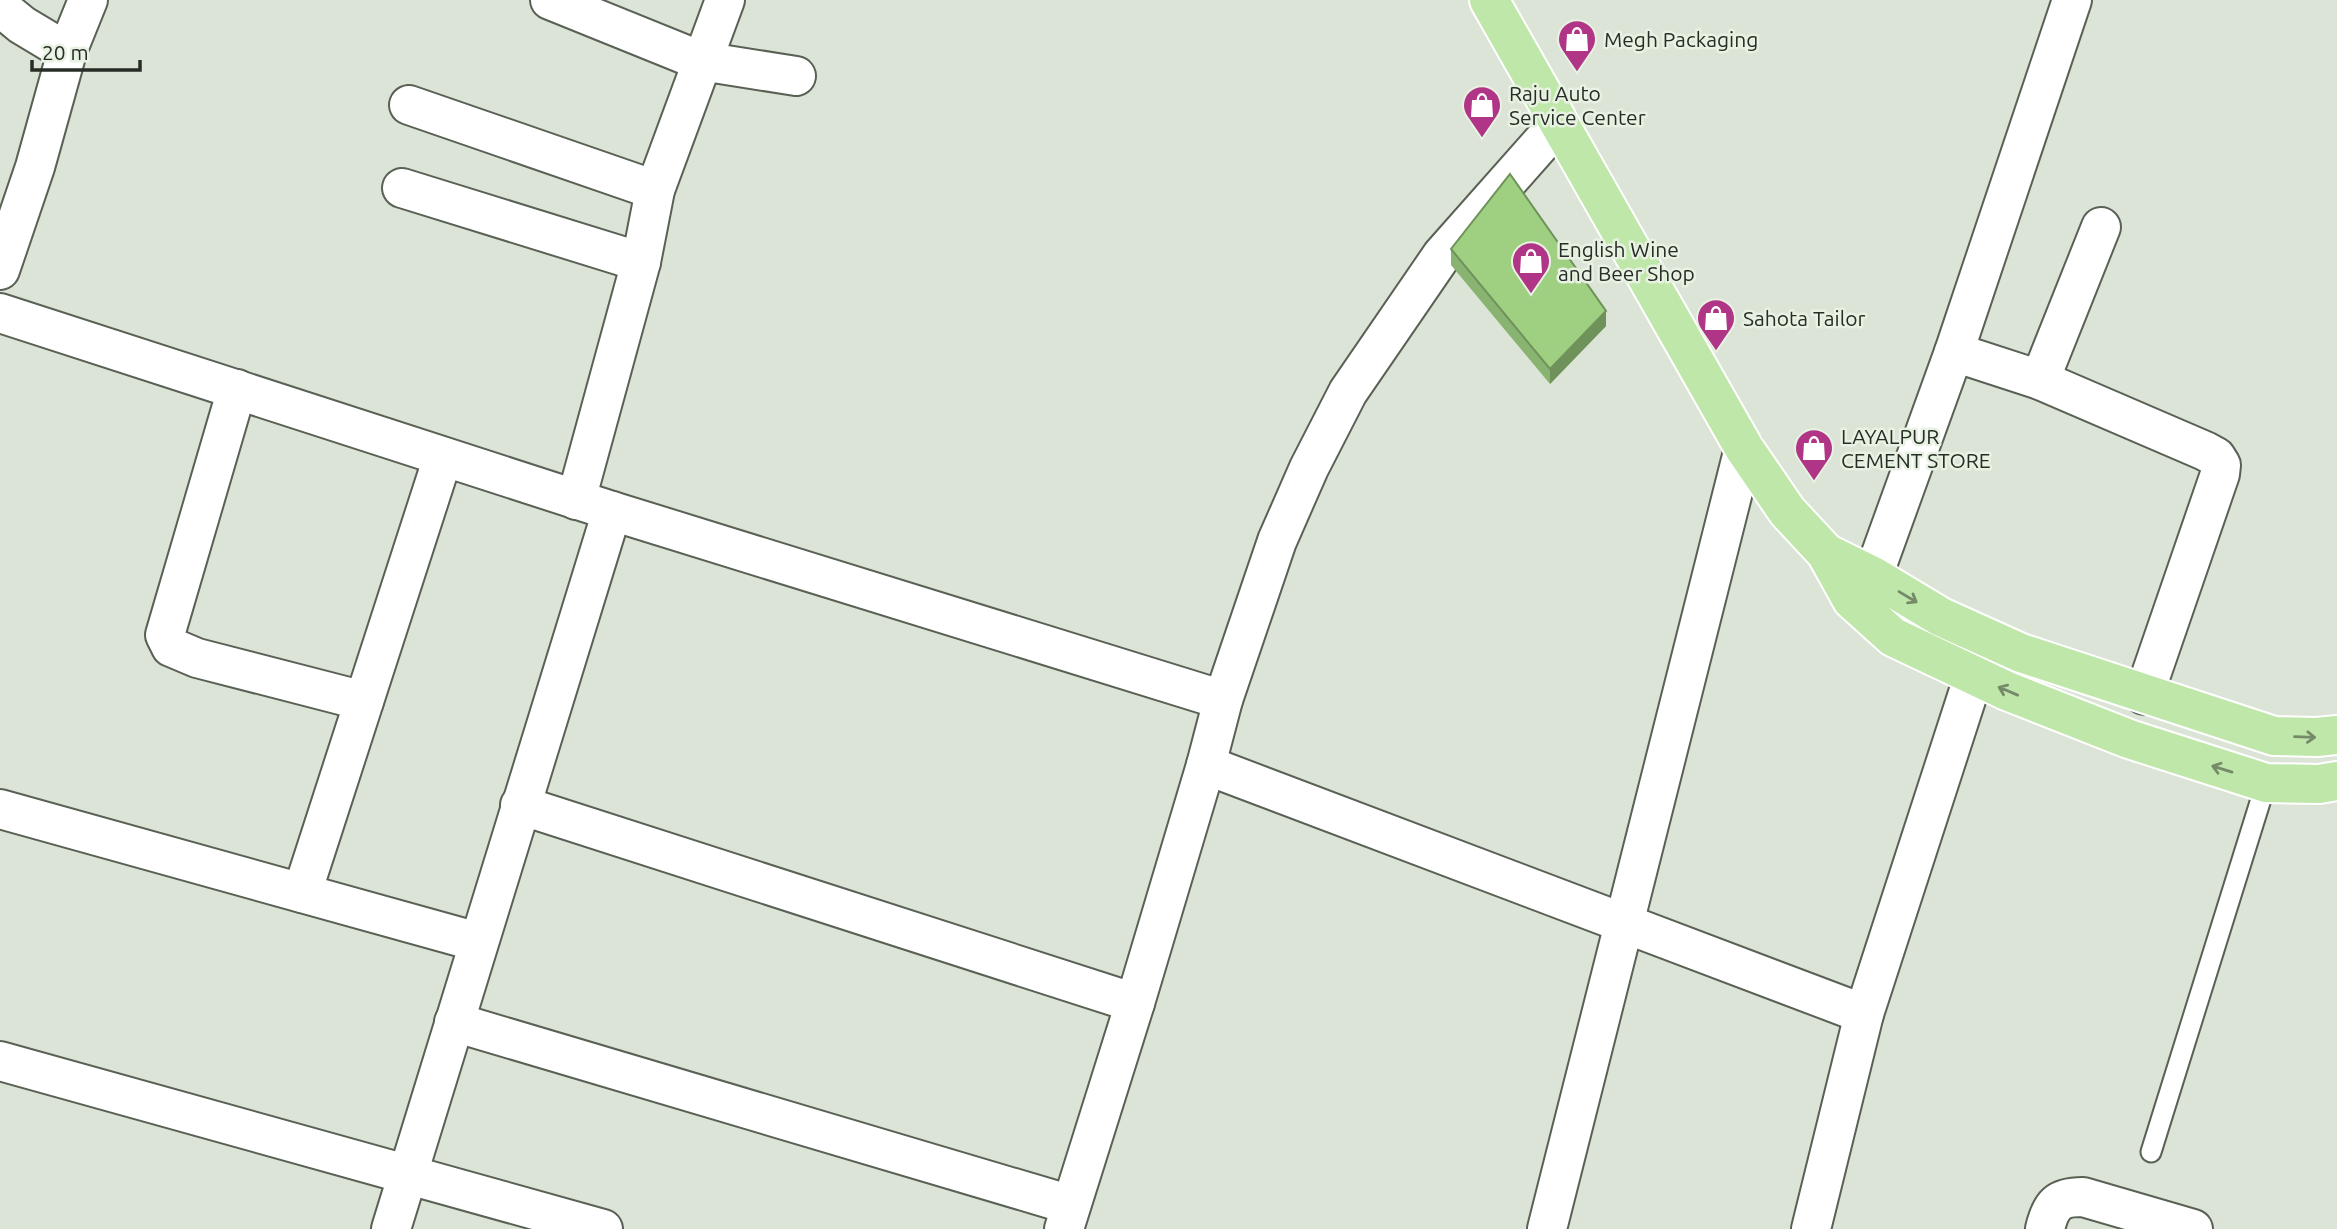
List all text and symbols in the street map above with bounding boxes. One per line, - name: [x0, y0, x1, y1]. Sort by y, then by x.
- shop icon: Megh Packaging: [1556, 18, 1598, 73]
- place label: Megh Packaging: [1604, 27, 1758, 51]
- scale bar: [32, 28, 140, 72]
- text: 20 m: [42, 40, 89, 64]
- place label: Raju Auto Service Center: [1509, 81, 1646, 129]
- shop icon: Raju Auto Service Center: [1461, 84, 1503, 139]
- place label: English Wine and Beer Shop: [1558, 237, 1695, 285]
- shop icon: English Wine and Beer Shop: [1510, 240, 1552, 295]
- shop icon: Sahota Tailor: [1695, 297, 1737, 352]
- place label: Sahota Tailor: [1743, 306, 1865, 330]
- place label: LAYALPUR CEMENT STORE: [1841, 424, 1991, 472]
- shop icon: LAYALPUR CEMENT STORE: [1793, 427, 1835, 482]
- one-way arrow: [1897, 590, 1917, 604]
- one-way arrow: [1998, 684, 2020, 697]
- one-way arrow: [2293, 730, 2316, 744]
- one-way arrow: [2211, 762, 2233, 775]

